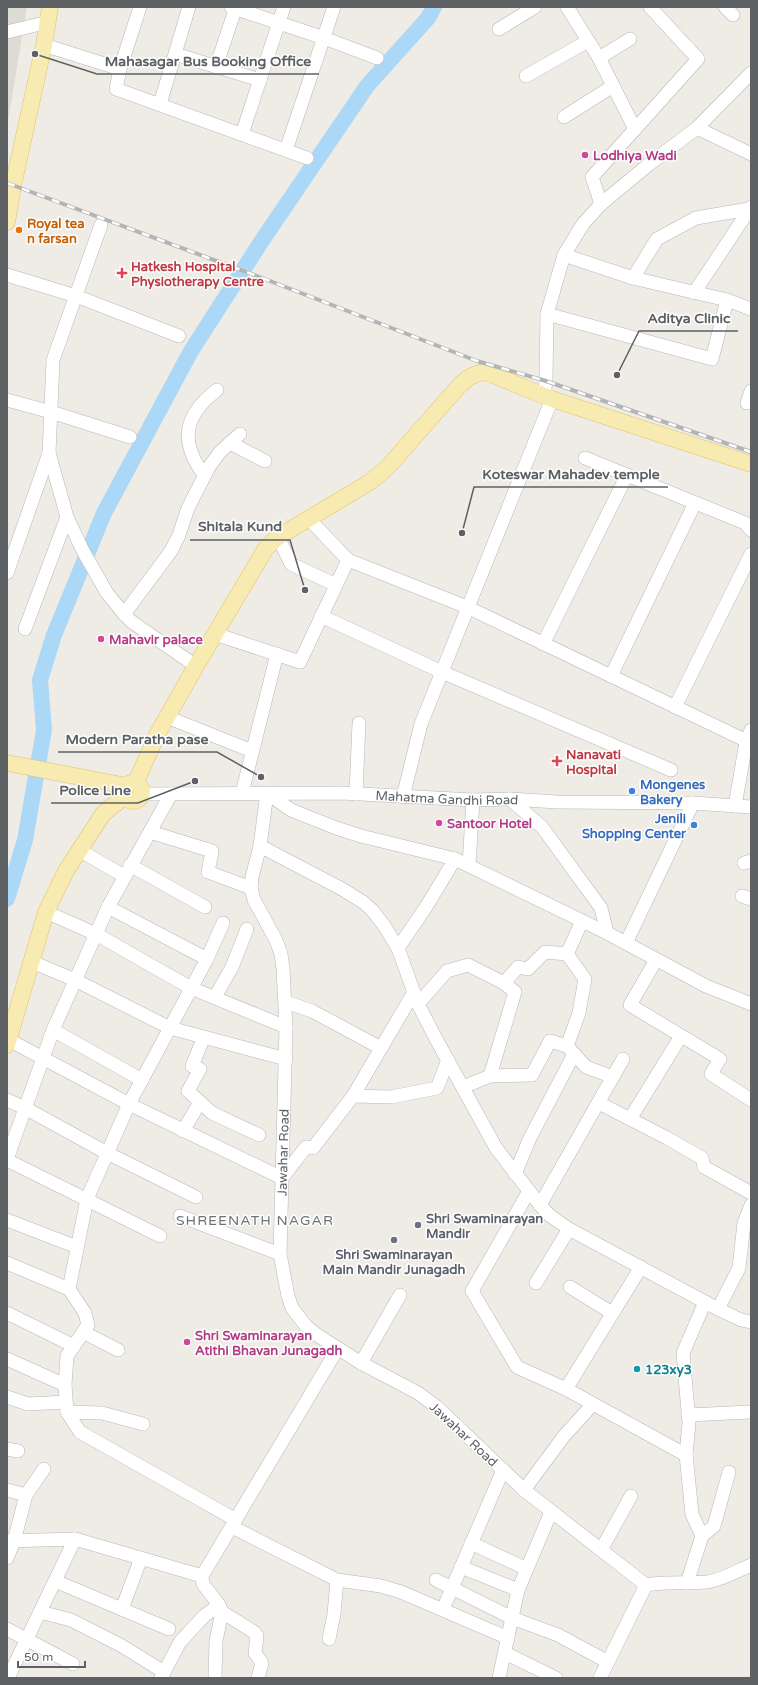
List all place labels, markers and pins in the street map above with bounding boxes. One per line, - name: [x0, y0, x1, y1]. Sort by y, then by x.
- callout: Mahasagar Bus Booking Office: [97, 48, 319, 74]
- place label: Lodhiya Wadi: [593, 148, 677, 164]
- marker: Lodhiya Wadi: [580, 150, 590, 160]
- place label: Royal tea n farsan: [27, 216, 84, 247]
- marker: Royal tea n farsan: [14, 225, 24, 235]
- place label: Hatkesh Hospital Physiotherapy Centre: [131, 259, 264, 290]
- marker: Hatkesh Hospital Physiotherapy Centre: [116, 267, 128, 279]
- callout: Aditya Clinic: [639, 305, 738, 331]
- callout: Koteswar Mahadev temple: [474, 461, 668, 487]
- callout: Shitala Kund: [190, 514, 290, 540]
- place label: Mahavir palace: [109, 632, 203, 648]
- marker: Mahavir palace: [96, 634, 106, 644]
- callout: Modern Paratha pase: [58, 726, 217, 752]
- place label: Nanavati Hospital: [566, 747, 621, 778]
- marker: Nanavati Hospital: [551, 755, 563, 767]
- callout: Police Line: [51, 777, 138, 803]
- place label: Mongenes Bakery: [640, 777, 705, 808]
- marker: Mongenes Bakery: [627, 786, 637, 796]
- place label: Jenili Shopping Center: [582, 811, 687, 842]
- place label: Santoor Hotel: [447, 816, 532, 832]
- marker: Santoor Hotel: [434, 818, 444, 828]
- marker: Jenili Shopping Center: [689, 820, 699, 830]
- place label: Shri Swaminarayan Mandir: [426, 1211, 543, 1242]
- marker: Shri Swaminarayan Mandir: [413, 1220, 423, 1230]
- marker: Shri Swaminarayan Main Mandir Junagadh: [389, 1235, 399, 1245]
- place label: Shri Swaminarayan Main Mandir Junagadh: [323, 1247, 465, 1278]
- place label: Shri Swaminarayan Atithi Bhavan Junagadh: [195, 1328, 342, 1359]
- marker: Shri Swaminarayan Atithi Bhavan Junagadh: [182, 1337, 192, 1347]
- place label: 123xy3: [645, 1362, 692, 1378]
- marker: 123xy3: [632, 1364, 642, 1374]

